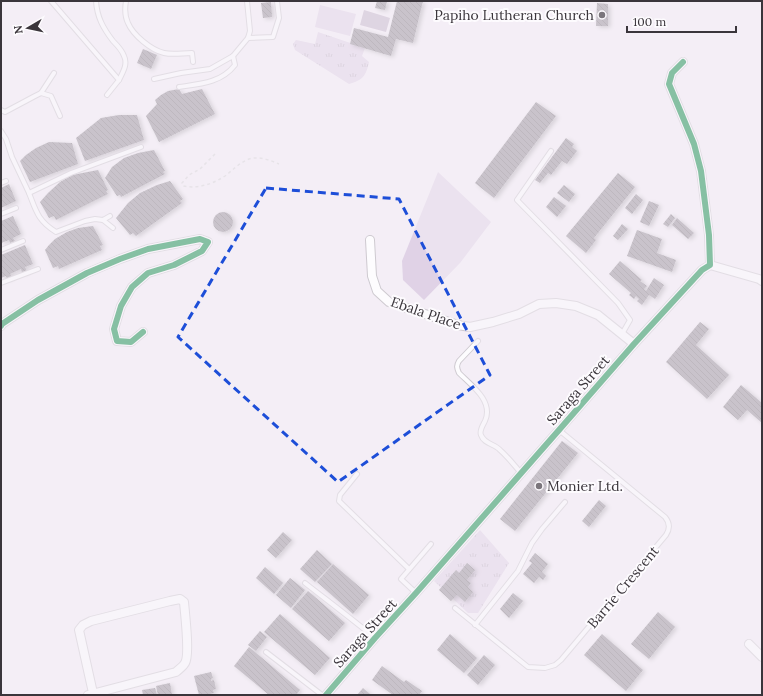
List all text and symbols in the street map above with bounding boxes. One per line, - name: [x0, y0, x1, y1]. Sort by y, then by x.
- place label: Papiho Lutheran Church: [434, 6, 594, 24]
- north arrow: [8, 8, 48, 48]
- scale bar: [627, 8, 736, 34]
- marker: Papiho Lutheran Church: [597, 10, 607, 20]
- text: 100 m: [633, 14, 666, 29]
- text: N: [10, 24, 26, 35]
- street label: Ebala Place: [388, 293, 464, 334]
- street label: Saraga Street: [543, 351, 614, 429]
- place label: Monier Ltd.: [547, 477, 623, 495]
- marker: Monier Ltd.: [534, 481, 544, 491]
- street label: Barrie Crescent: [583, 542, 663, 632]
- street label: Saraga Street: [329, 594, 401, 671]

